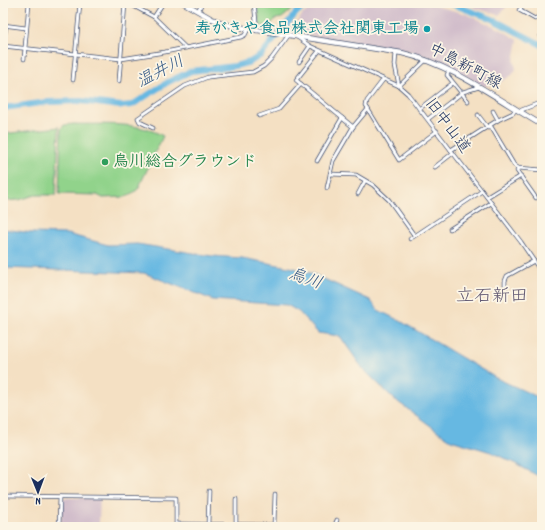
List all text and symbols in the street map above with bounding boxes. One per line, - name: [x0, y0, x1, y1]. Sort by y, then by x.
- place label: 寿がきや食品株式会社関東工場: [195, 18, 419, 41]
- marker: 寿がきや食品株式会社関東工場: [422, 24, 432, 34]
- street label: 中島新町線: [424, 38, 506, 96]
- water label: 温井川: [133, 51, 189, 95]
- street label: 旧中山道: [419, 94, 475, 158]
- place label: 烏川総合グラウンド: [113, 151, 257, 174]
- marker: 烏川総合グラウンド: [100, 157, 110, 167]
- water label: 烏川: [285, 263, 325, 297]
- district label: 立石新田: [456, 285, 528, 310]
- north arrow: [18, 472, 58, 512]
- text: N: [35, 492, 41, 508]

